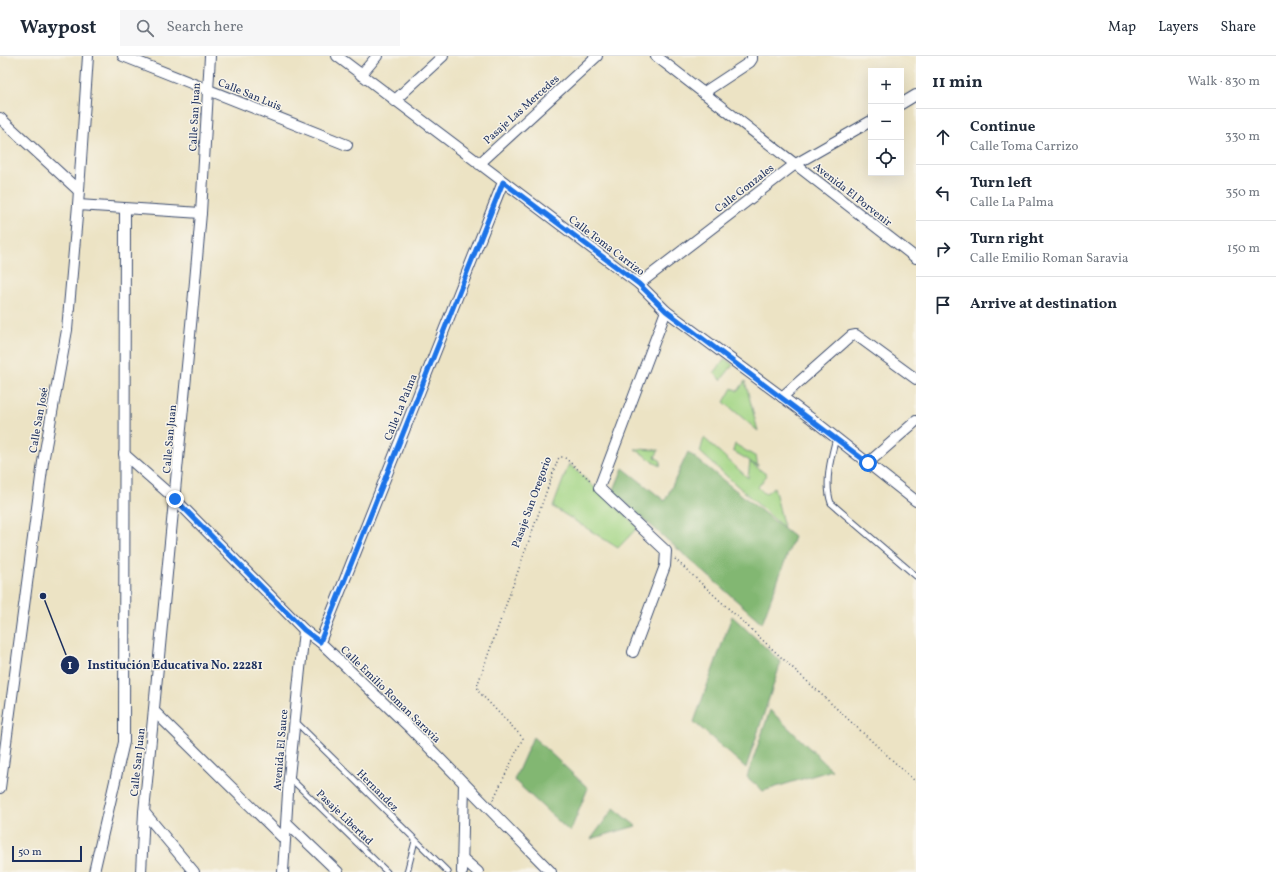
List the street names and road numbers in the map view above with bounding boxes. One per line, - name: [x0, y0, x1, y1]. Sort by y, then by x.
- street label: Pasaje Las Mercedes: [481, 72, 563, 148]
- street label: Calle San Luis: [215, 76, 284, 115]
- street label: Calle San Juan: [186, 82, 205, 152]
- street label: Avenida El Porvenir: [810, 160, 895, 231]
- street label: Calle Gonzales: [712, 161, 778, 217]
- street label: Calle Toma Carrizo: [565, 213, 647, 280]
- street label: Calle La Palma: [381, 371, 422, 443]
- street label: Calle San José: [26, 386, 53, 454]
- street label: Calle San Juan: [160, 404, 181, 474]
- street label: Pasaje San Oregorio: [509, 455, 556, 550]
- street label: Calle Emilio Roman Saravia: [337, 643, 444, 747]
- street label: Avenida El Sauce: [270, 709, 293, 792]
- street label: Calle San Juan: [127, 727, 150, 797]
- street label: Hernandez: [353, 767, 402, 816]
- street label: Pasaje Libertad: [312, 787, 376, 849]

